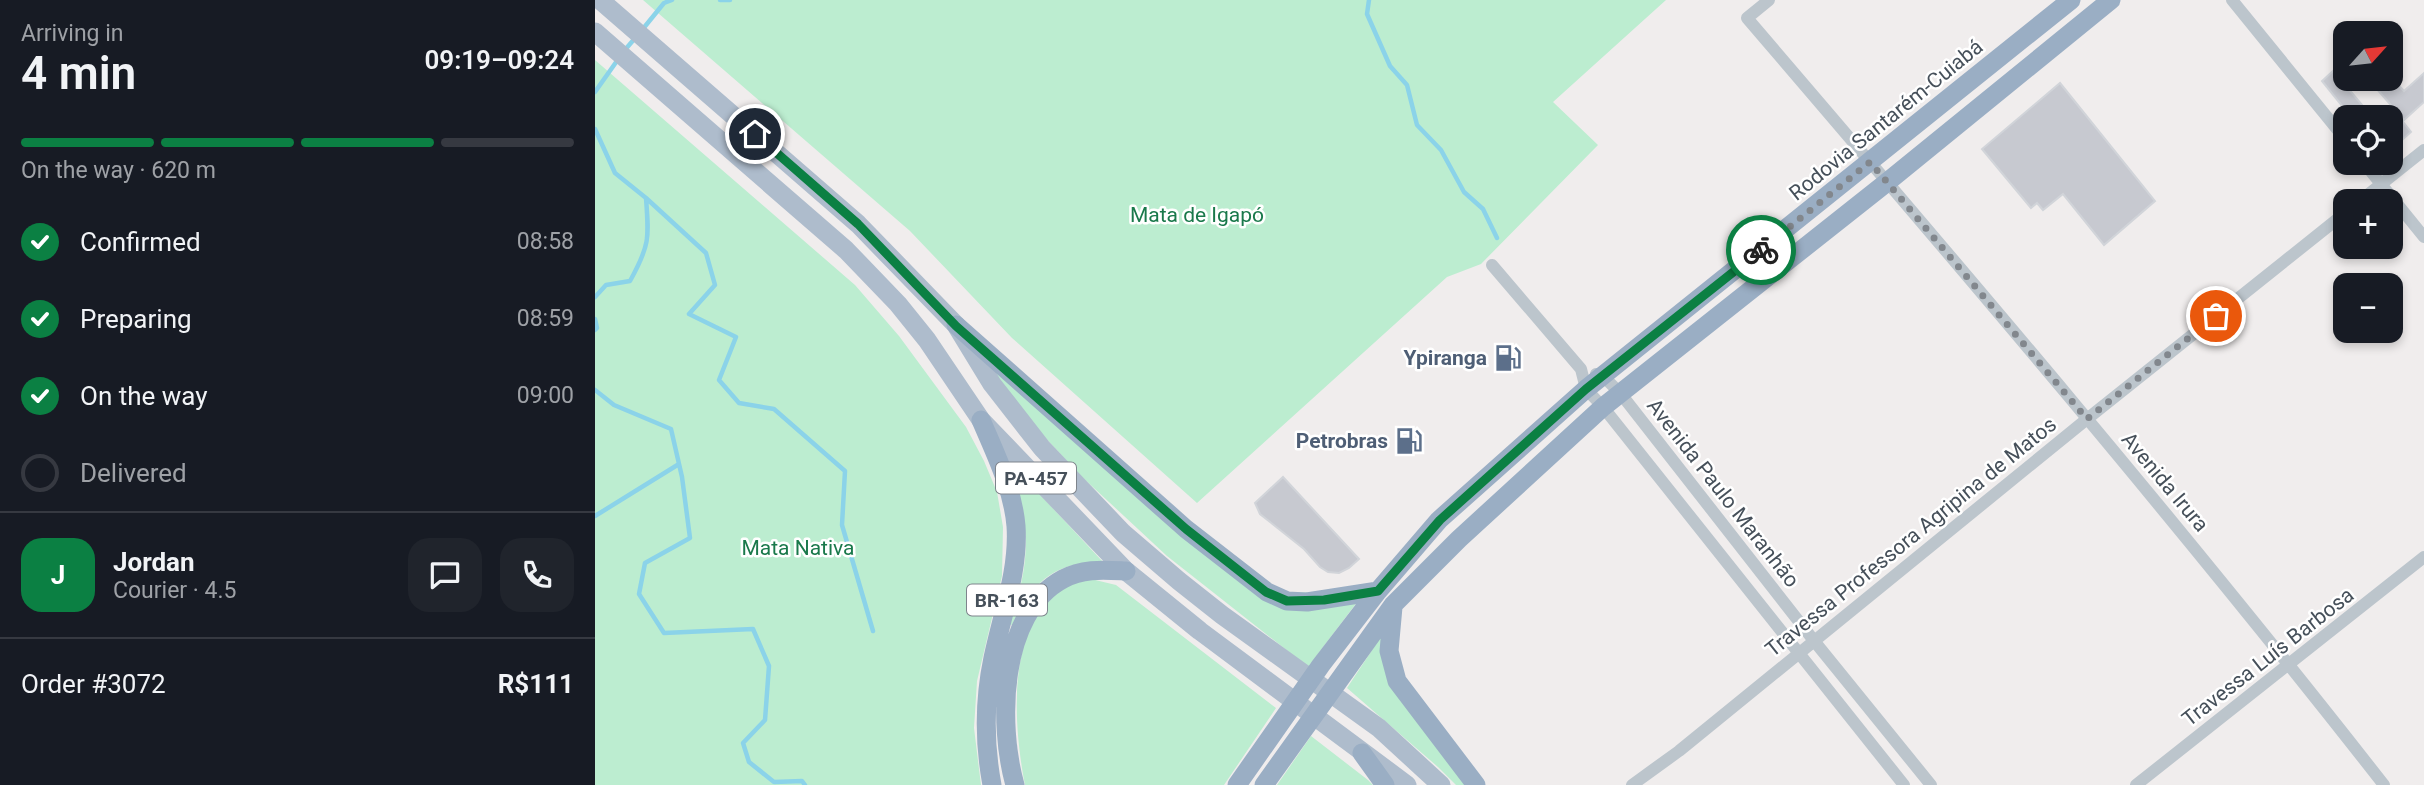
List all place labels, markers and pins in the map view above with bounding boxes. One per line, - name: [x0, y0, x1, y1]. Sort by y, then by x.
- pin: [725, 104, 785, 164]
- pin: [2186, 286, 2246, 346]
- fuel station icon: Ypiranga: [1493, 343, 1523, 373]
- place label: Ypiranga: [1403, 346, 1487, 370]
- fuel station icon: Petrobras: [1394, 426, 1424, 456]
- place label: Petrobras: [1296, 429, 1388, 453]

